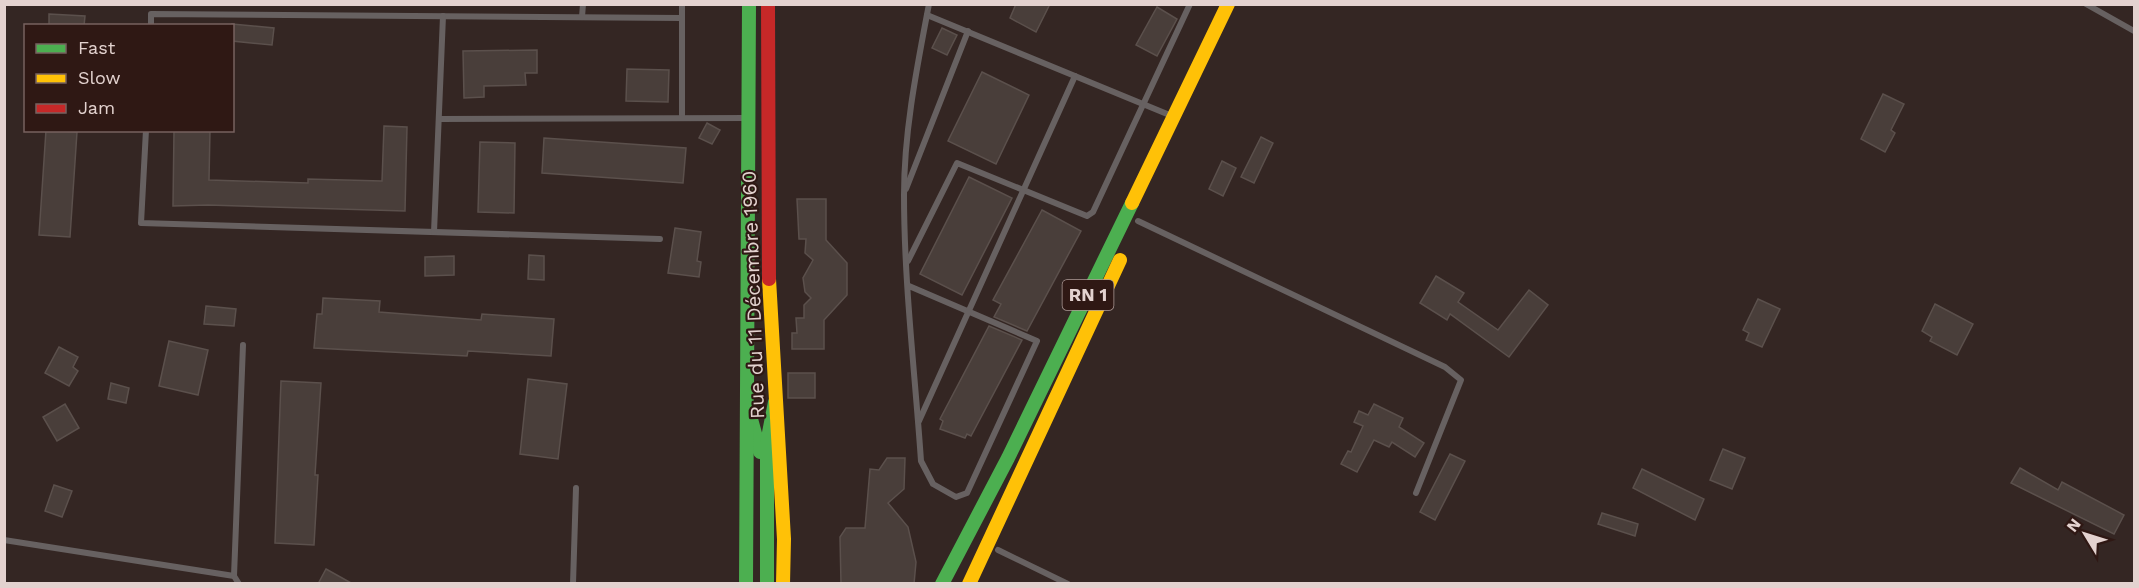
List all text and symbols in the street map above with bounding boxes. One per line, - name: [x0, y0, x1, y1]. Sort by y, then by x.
- legend: [24, 24, 234, 132]
- text: Fast: [78, 37, 116, 58]
- text: Slow: [78, 67, 121, 88]
- text: Jam: [78, 97, 115, 118]
- street label: Rue du 11 Décembre 1960: [737, 170, 769, 420]
- road number: RN 1: [1062, 280, 1114, 310]
- north arrow: [2055, 504, 2115, 564]
- text: N: [2062, 515, 2085, 536]

